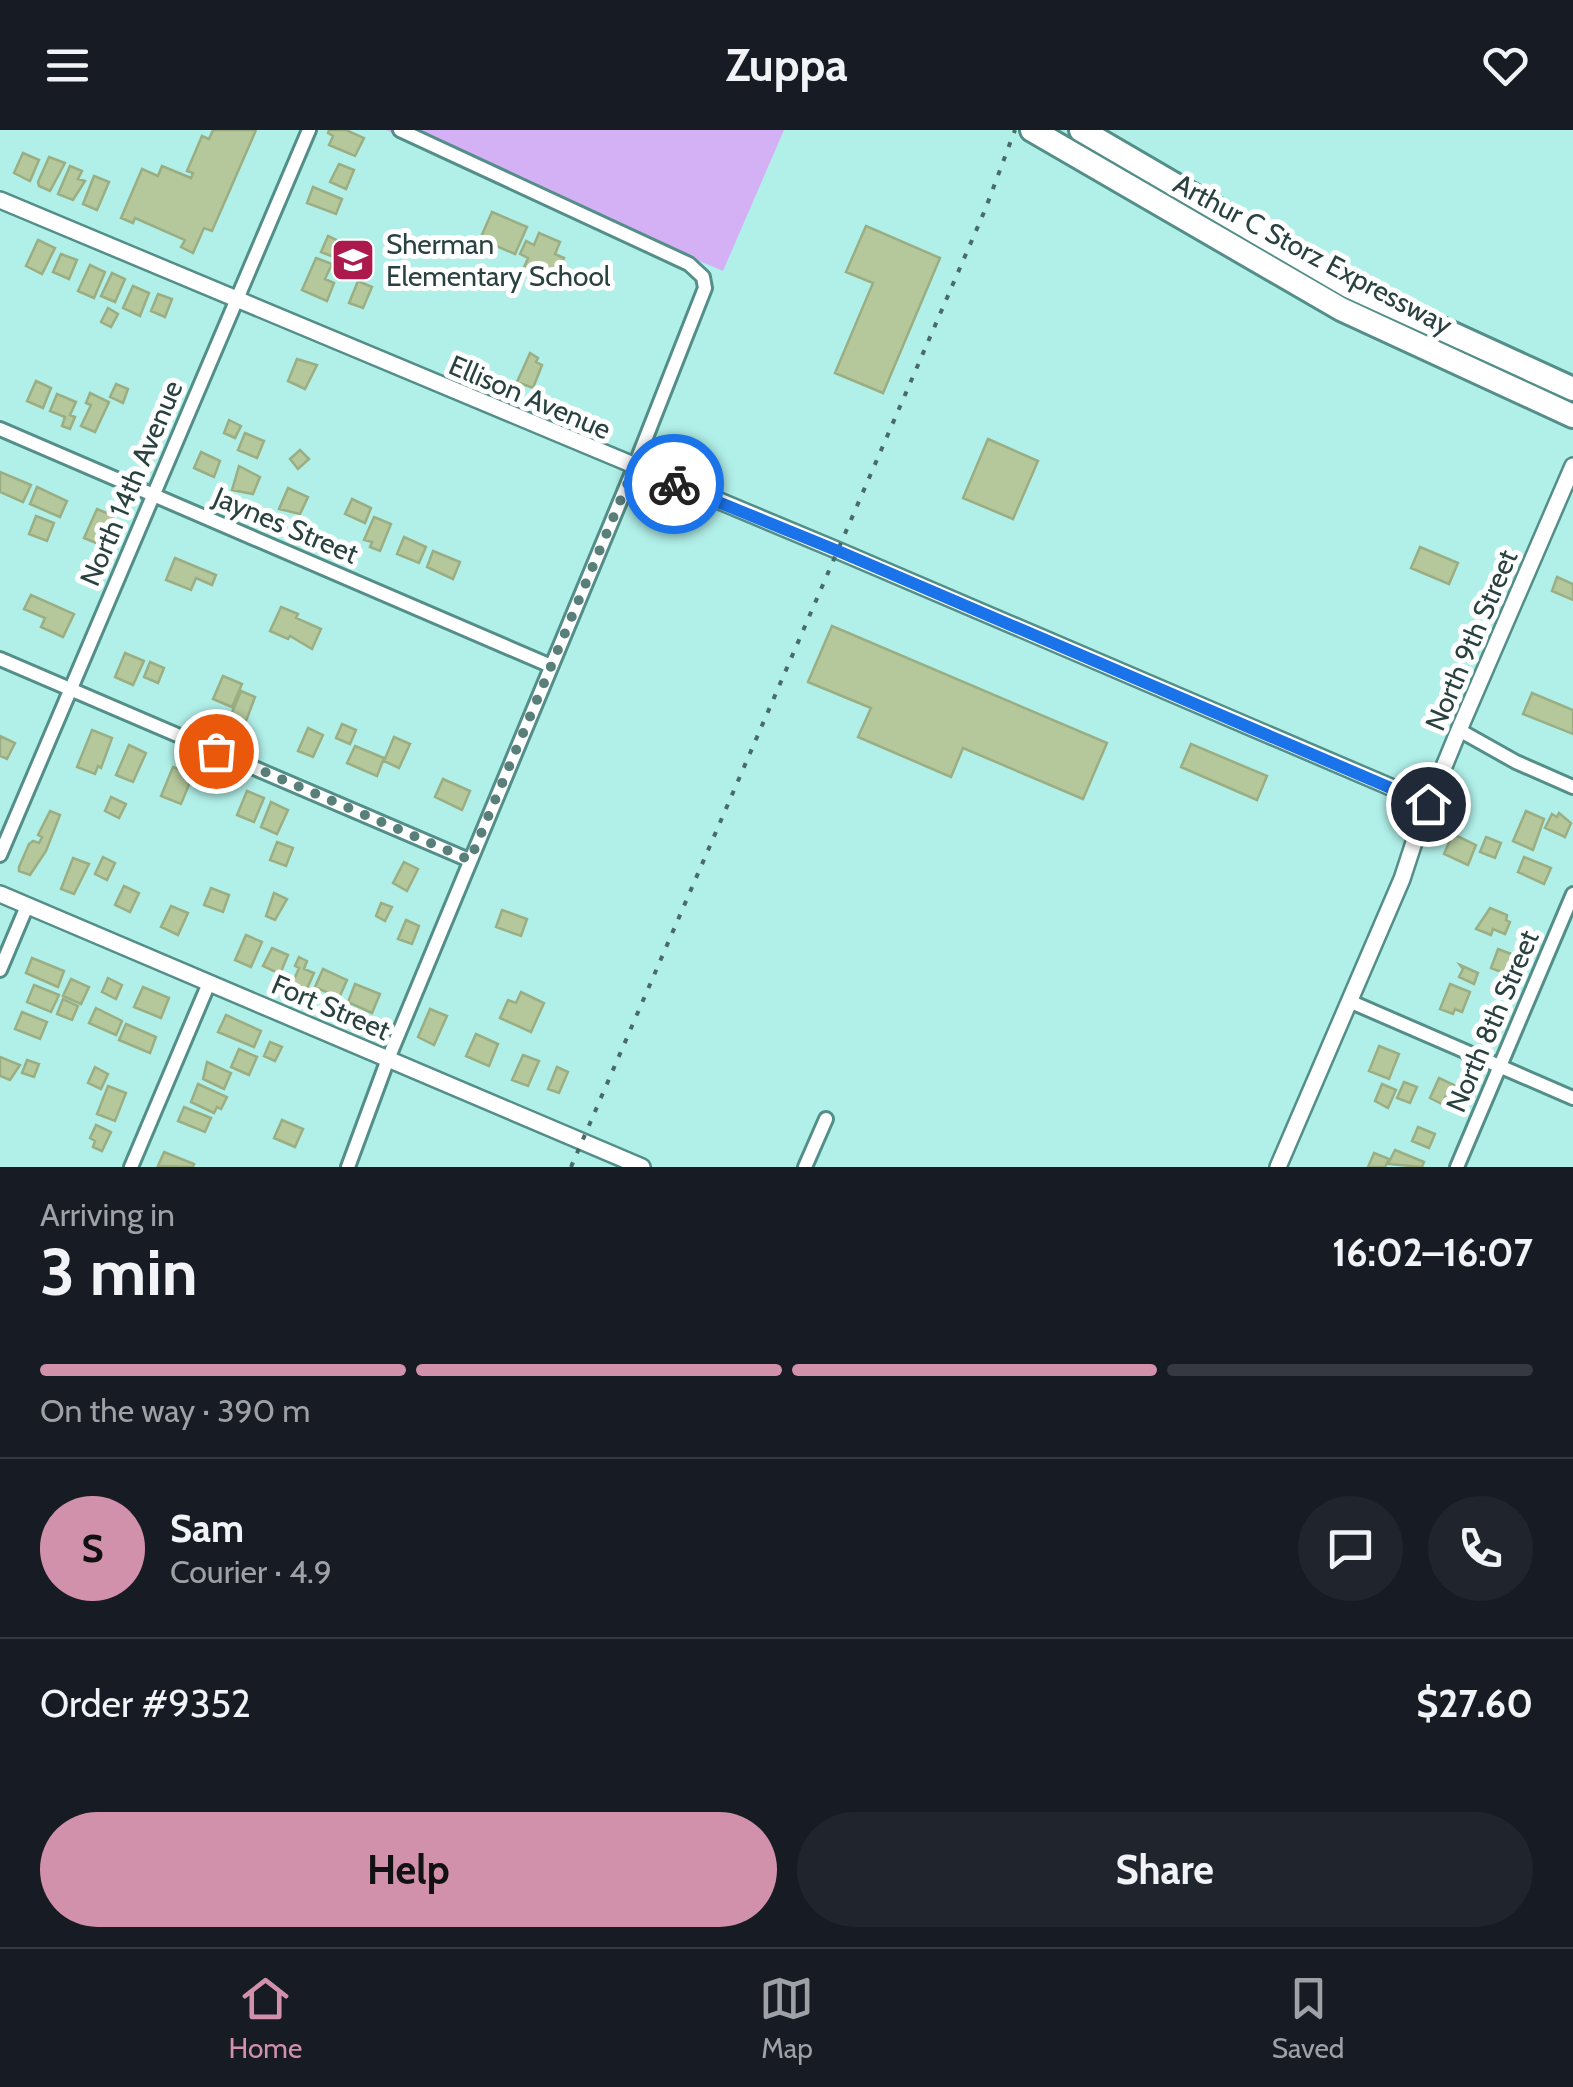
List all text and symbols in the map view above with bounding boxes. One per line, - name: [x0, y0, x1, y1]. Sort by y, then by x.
- icon: menu: [40, 38, 95, 93]
- text: Zuppa: [725, 38, 848, 92]
- icon: heart: [1478, 38, 1533, 93]
- street label: Arthur C Storz Expressway: [1168, 166, 1458, 342]
- place label: Sherman Elementary School: [386, 227, 611, 293]
- school or university icon: Sherman Elementary School: [330, 237, 376, 283]
- street label: Ellison Avenue: [444, 348, 616, 446]
- street label: North 14th Avenue: [72, 375, 190, 591]
- courier: [624, 434, 724, 534]
- icon: bike: [647, 457, 702, 512]
- street label: Jaynes Street: [208, 479, 363, 571]
- street label: North 9th Street: [1418, 544, 1524, 736]
- pin: [174, 709, 259, 794]
- icon: bag: [189, 724, 244, 779]
- pin: [1386, 762, 1471, 847]
- icon: home: [1401, 777, 1456, 832]
- street label: North 8th Street: [1438, 925, 1546, 1117]
- street label: Fort Street: [267, 967, 395, 1047]
- text: Arriving in: [40, 1195, 175, 1234]
- text: 16:02–16:07: [1332, 1229, 1533, 1276]
- text: 3 min: [40, 1232, 198, 1311]
- text: On the way · 390 m: [40, 1391, 310, 1430]
- button: chat: [1298, 1496, 1403, 1601]
- button: phone: [1428, 1496, 1533, 1601]
- text: Sam: [170, 1505, 244, 1552]
- text: S: [81, 1525, 104, 1572]
- text: Courier · 4.9: [170, 1552, 332, 1591]
- text: Order #9352: [40, 1680, 251, 1727]
- text: $27.60: [1416, 1680, 1533, 1727]
- button: Help: [40, 1812, 777, 1927]
- button: Share: [797, 1812, 1533, 1927]
- tab: Home: [229, 1971, 302, 2065]
- tab: Map: [759, 1971, 814, 2065]
- tab: Saved: [1272, 1971, 1344, 2065]

